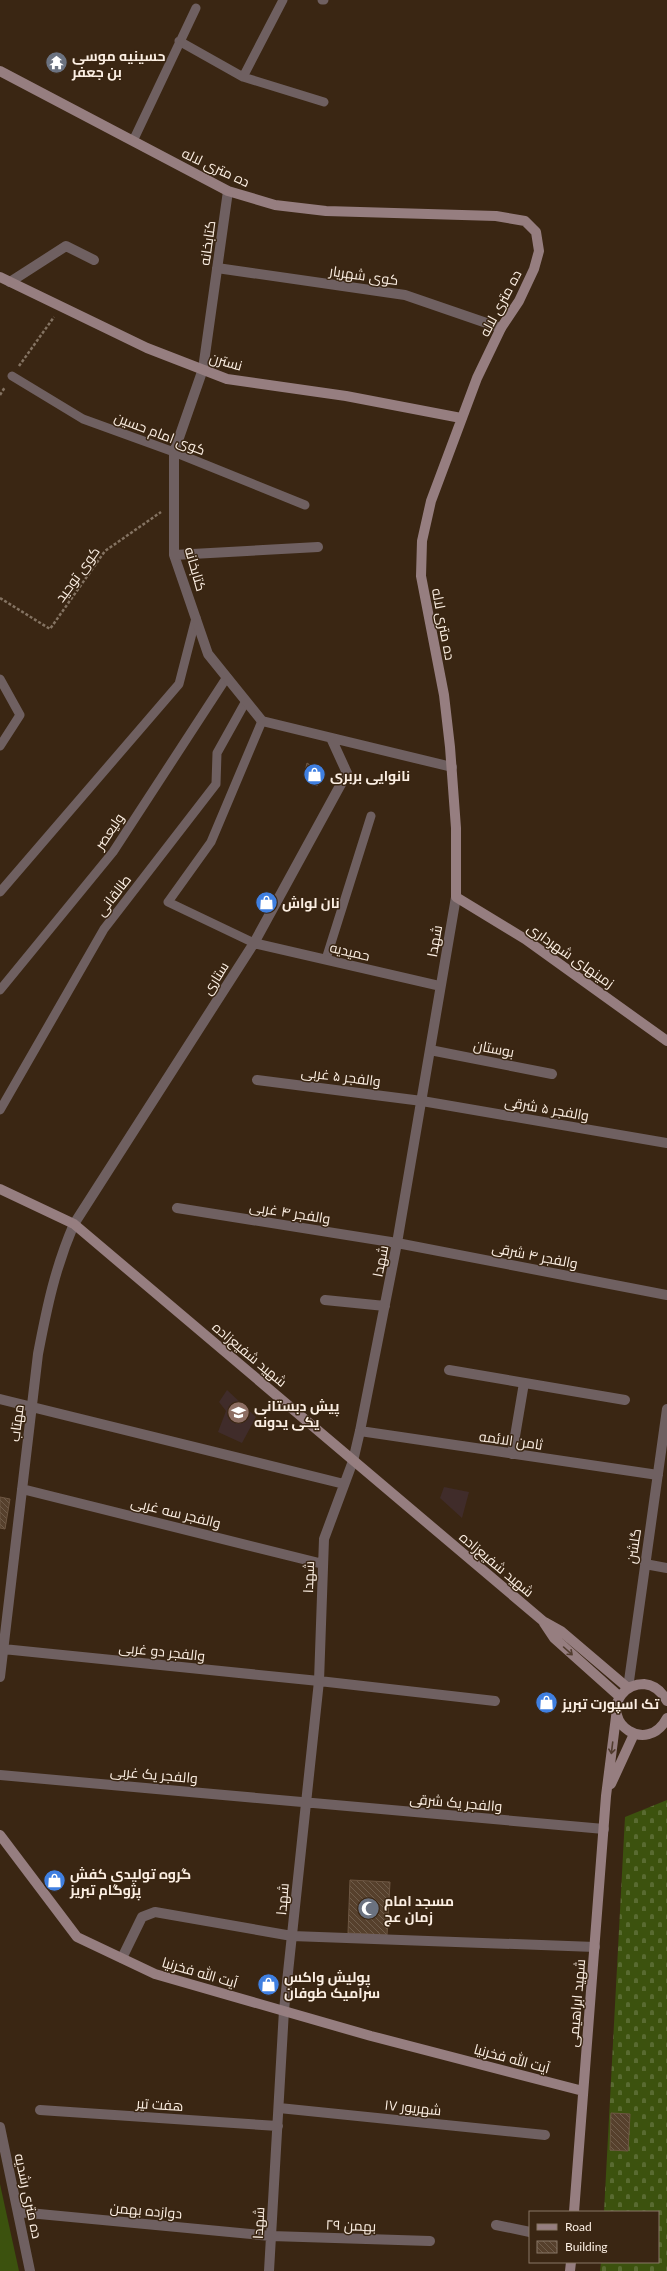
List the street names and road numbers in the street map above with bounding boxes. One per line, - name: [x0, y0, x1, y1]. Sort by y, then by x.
- street label: ده متری لاله: [179, 144, 253, 190]
- street label: کتابخانه: [195, 219, 219, 267]
- street label: کوی شهریار: [327, 262, 400, 288]
- street label: ده متری لاله: [475, 267, 525, 339]
- street label: نسترن: [208, 348, 244, 374]
- street label: کوی امام حسین: [111, 408, 208, 460]
- street label: کوی توحید: [51, 543, 103, 605]
- street label: کتابخانه: [182, 545, 210, 593]
- street label: ده متری لاله: [429, 587, 459, 661]
- street label: ولیعصر: [90, 810, 127, 853]
- street label: طالقانی: [92, 871, 134, 919]
- street label: زمینهای شهرداری: [524, 919, 618, 991]
- street label: شهدا: [423, 924, 445, 958]
- street label: حمیدیه: [328, 938, 372, 964]
- street label: ستاری: [198, 958, 232, 998]
- street label: بوستان: [472, 1036, 516, 1060]
- street label: والفجر ۵ غربی: [300, 1063, 382, 1089]
- street label: والفجر ۵ شرقی: [504, 1092, 590, 1124]
- street label: والفجر ۴ غربی: [248, 1197, 332, 1227]
- street label: والفجر ۴ شرقی: [491, 1238, 579, 1272]
- street label: شهدا: [369, 1244, 391, 1278]
- street label: شهید شفیع‌زاده: [209, 1318, 291, 1391]
- street label: مهتاب: [5, 1403, 27, 1443]
- street label: ثامن الائمه: [478, 1427, 544, 1453]
- street label: والفجر سه غربی: [129, 1493, 223, 1531]
- street label: گلشن: [622, 1527, 644, 1565]
- street label: شهید شفیع‌زاده: [456, 1528, 538, 1601]
- street label: شهدا: [299, 1561, 317, 1593]
- street label: والفجر دو غربی: [118, 1638, 206, 1664]
- street label: والفجر یک غربی: [110, 1762, 198, 1786]
- street label: والفجر یک شرقی: [409, 1789, 503, 1815]
- street label: شهدا: [272, 1882, 292, 1916]
- street label: آیت الله فخرنیا: [160, 1953, 240, 1991]
- street label: شهید ابراهیمی: [564, 1958, 588, 2048]
- street label: آیت الله فخرنیا: [472, 2040, 552, 2076]
- street label: هفت تیر: [135, 2094, 184, 2114]
- street label: ۱۷ شهریور: [384, 2096, 442, 2118]
- street label: ده متری رشدیه: [12, 2152, 46, 2240]
- street label: دوازده بهمن: [109, 2198, 183, 2222]
- street label: شهدا: [249, 2207, 267, 2239]
- street label: ۲۹ بهمن: [325, 2216, 377, 2234]

